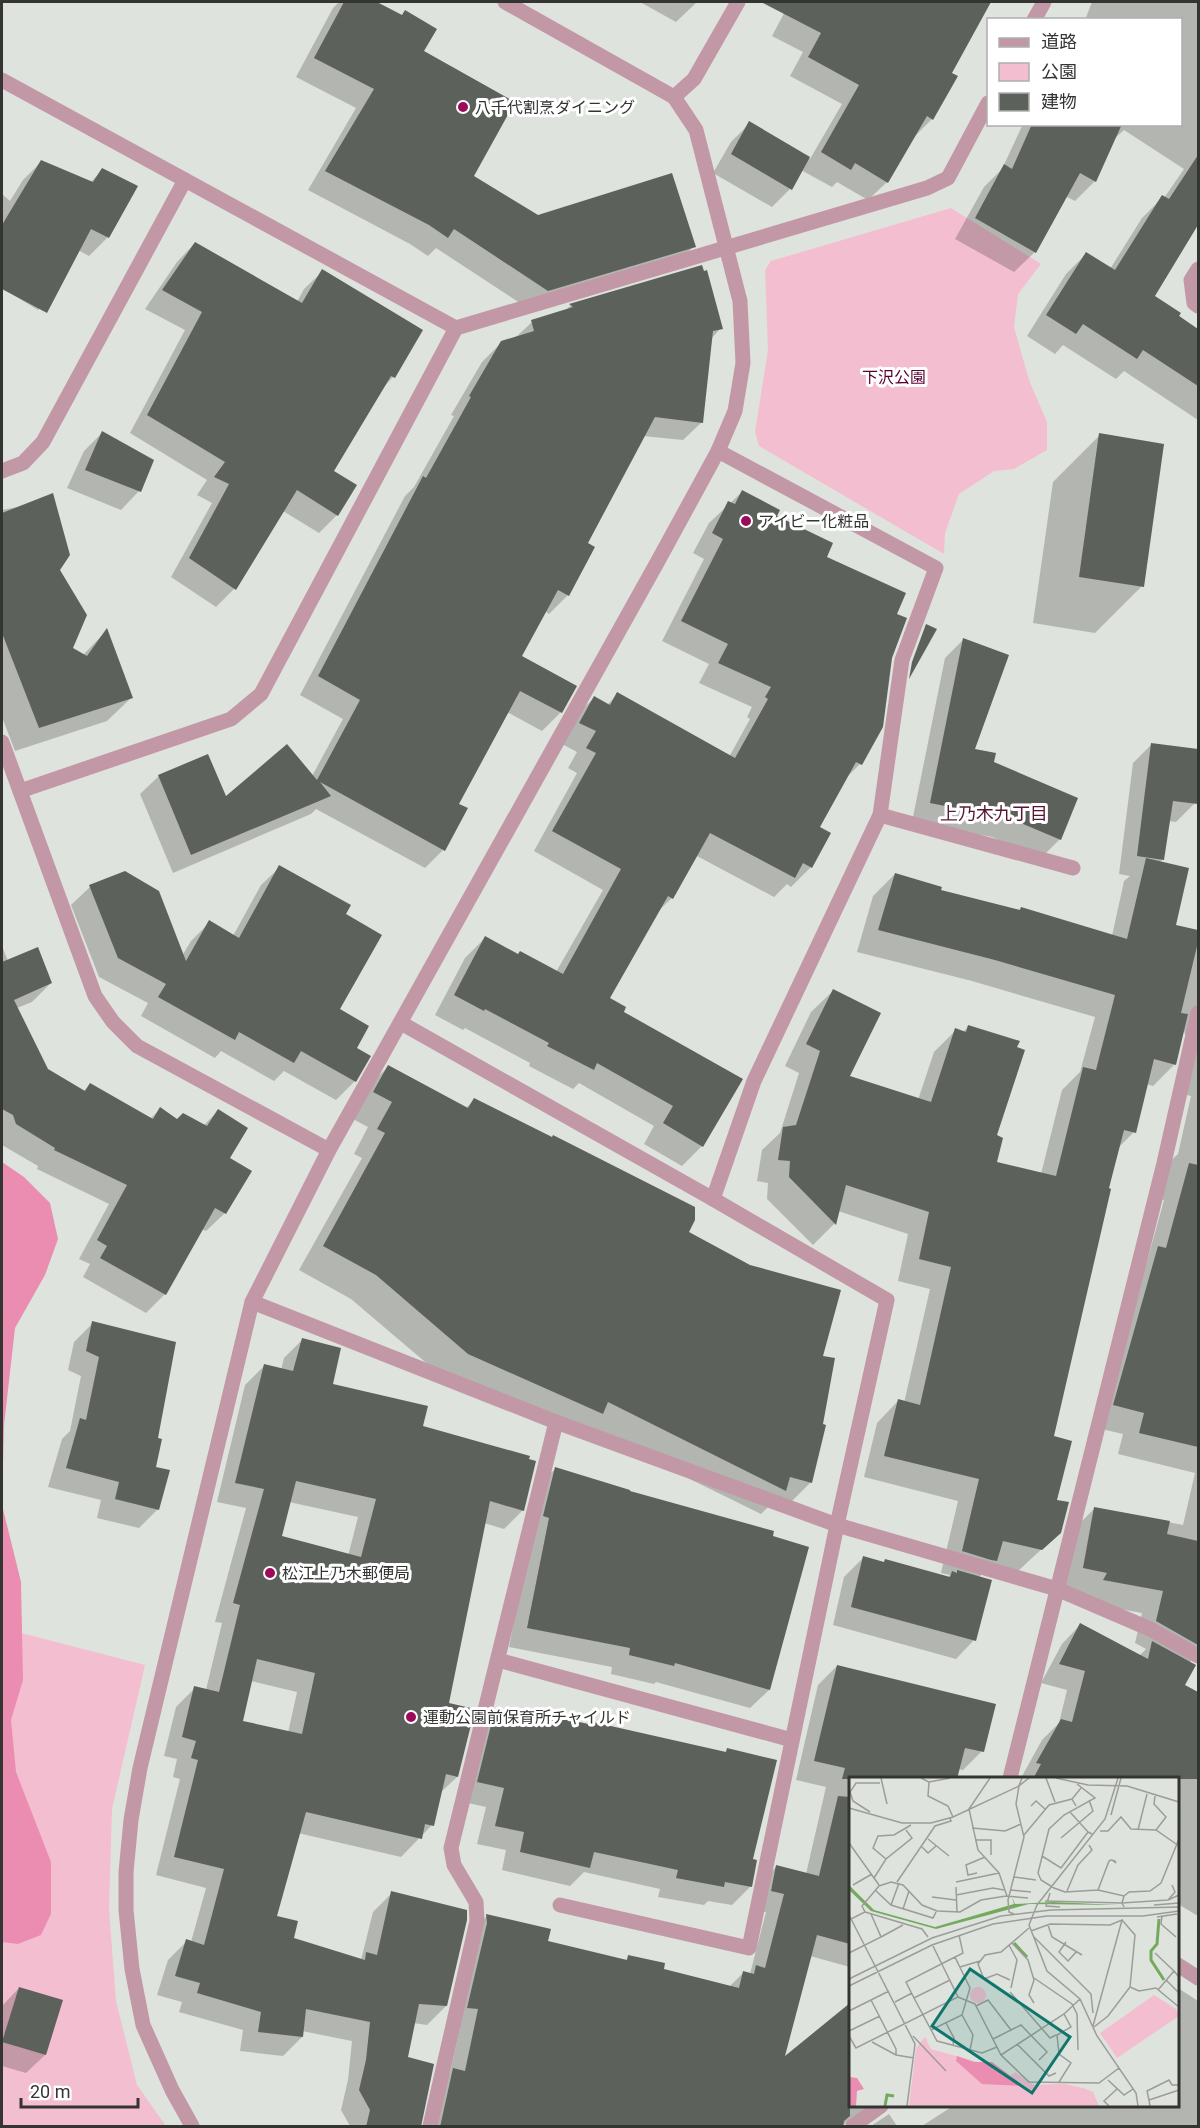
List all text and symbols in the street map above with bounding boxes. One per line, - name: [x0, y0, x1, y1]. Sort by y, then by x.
- legend: [987, 18, 1182, 126]
- text: 道路: [1041, 31, 1077, 52]
- text: 公園: [1041, 61, 1077, 82]
- text: 建物: [1041, 91, 1077, 112]
- place label: 八千代割烹ダイニング: [475, 98, 635, 117]
- marker: 八千代割烹ダイニング: [456, 100, 470, 114]
- park label: 下沢公園: [862, 368, 926, 387]
- place label: アイビー化粧品: [758, 512, 869, 531]
- marker: アイビー化粧品: [739, 514, 753, 528]
- district label: 上乃木九丁目: [940, 803, 1048, 824]
- place label: 松江上乃木郵便局: [282, 1564, 410, 1583]
- marker: 松江上乃木郵便局: [263, 1566, 277, 1580]
- place label: 運動公園前保育所チャイルド: [423, 1708, 631, 1727]
- marker: 運動公園前保育所チャイルド: [404, 1710, 418, 1724]
- inset map: [849, 1777, 1179, 2107]
- scale bar: [21, 2071, 138, 2109]
- text: 20 m: [30, 2081, 70, 2102]

